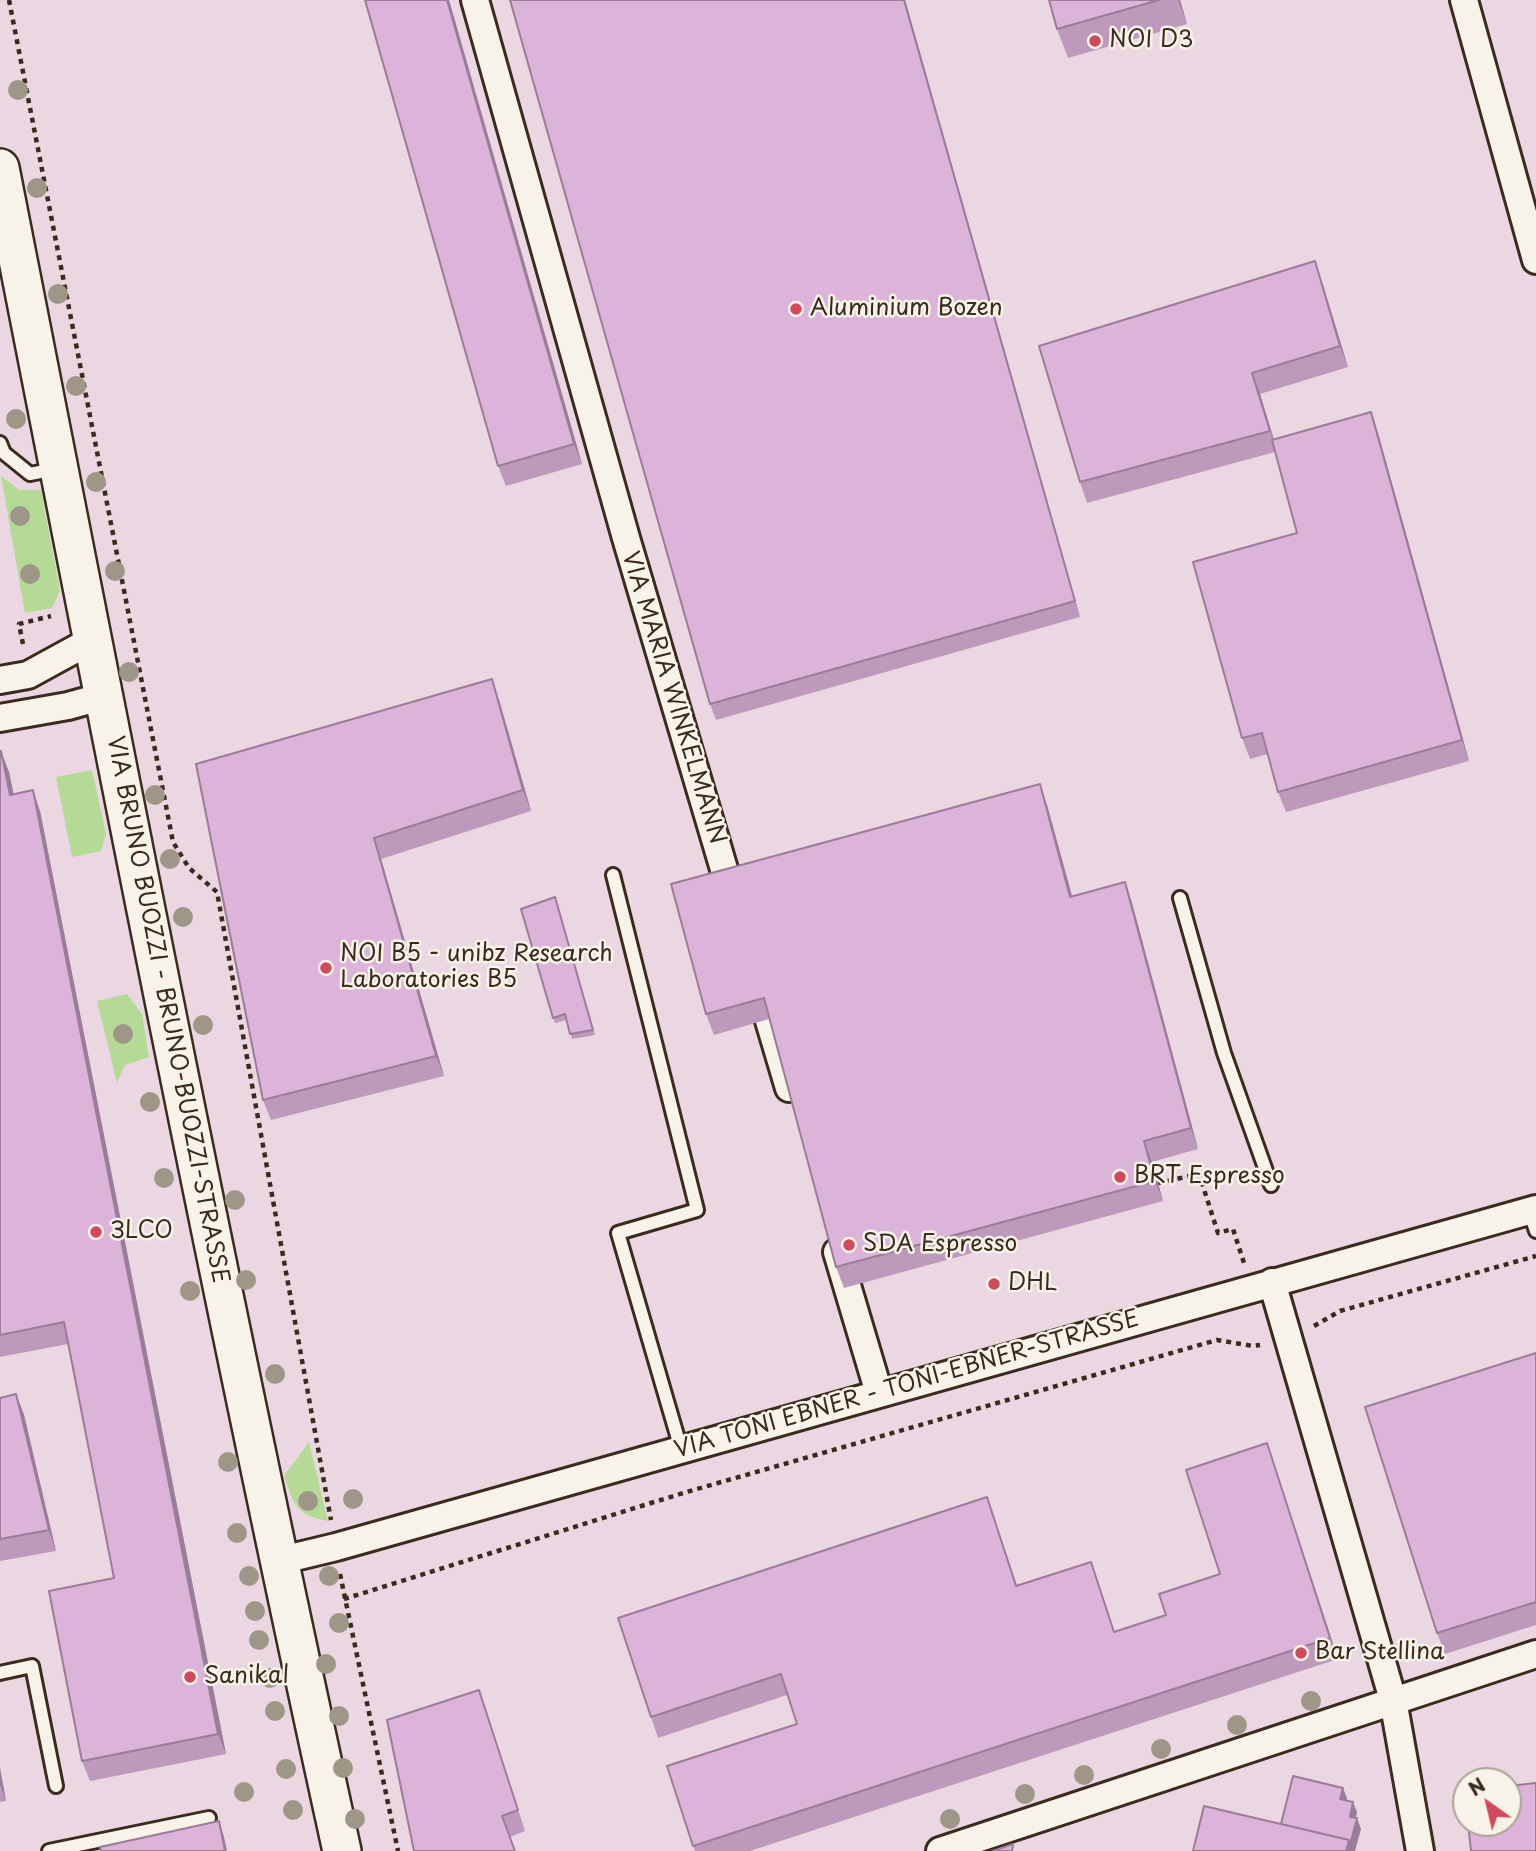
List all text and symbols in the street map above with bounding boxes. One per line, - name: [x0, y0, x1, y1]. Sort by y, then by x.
- place label: NOI D3: [1109, 27, 1194, 55]
- marker: NOI D3: [1087, 33, 1103, 49]
- place label: Aluminium Bozen: [810, 295, 1003, 323]
- marker: Aluminium Bozen: [788, 301, 804, 317]
- street label: VIA MARIA WINKELMANN: [615, 548, 731, 848]
- street label: VIA BRUNO BUOZZI - BRUNO-BUOZZI-STRASSE: [100, 734, 234, 1286]
- place label: NOI B5 - unibz Research Laboratories B5: [340, 941, 613, 995]
- marker: NOI B5 - unibz Research Laboratories B5: [318, 960, 334, 976]
- place label: BRT Espresso: [1134, 1163, 1285, 1191]
- marker: BRT Espresso: [1112, 1169, 1128, 1185]
- place label: 3LCO: [110, 1218, 173, 1246]
- marker: 3LCO: [88, 1224, 104, 1240]
- place label: SDA Espresso: [863, 1231, 1017, 1259]
- marker: SDA Espresso: [841, 1237, 857, 1253]
- place label: DHL: [1008, 1270, 1057, 1298]
- marker: DHL: [986, 1276, 1002, 1292]
- street label: VIA TONI EBNER - TONI-EBNER-STRASSE: [671, 1305, 1143, 1465]
- place label: Bar Stellina: [1315, 1639, 1444, 1667]
- marker: Bar Stellina: [1293, 1645, 1309, 1661]
- place label: Sanikal: [204, 1663, 289, 1691]
- marker: Sanikal: [182, 1669, 198, 1685]
- north arrow: [1452, 1767, 1522, 1837]
- text: N: [1462, 1770, 1490, 1802]

